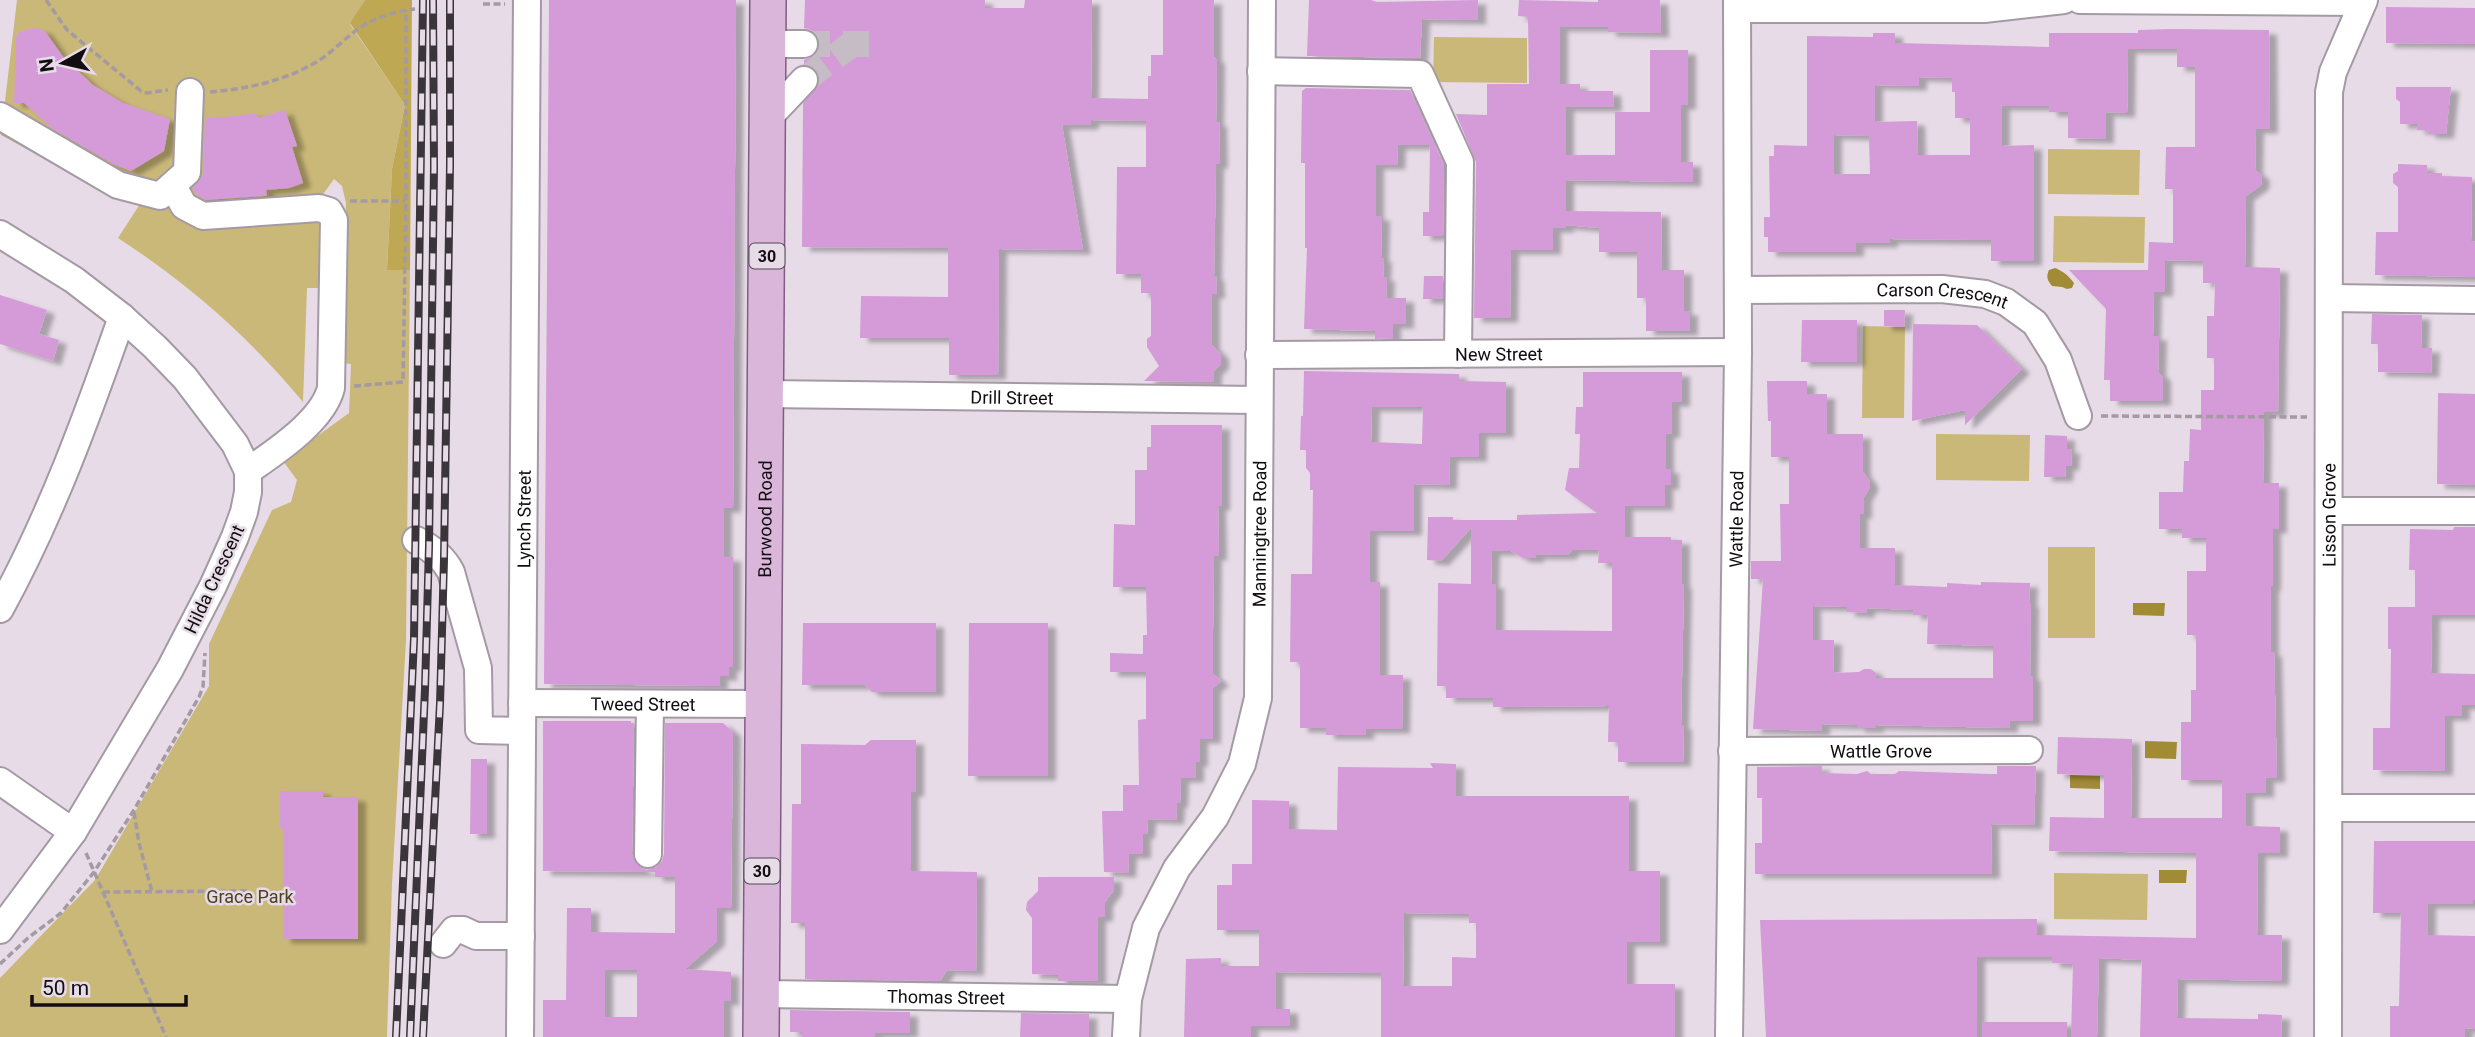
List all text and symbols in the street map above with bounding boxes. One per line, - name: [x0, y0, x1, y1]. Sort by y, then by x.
- north arrow: [28, 28, 98, 98]
- text: N: [34, 57, 59, 74]
- road number: 30: [750, 244, 784, 268]
- street label: Carson Crescent: [1876, 278, 2011, 312]
- street label: New Street: [1455, 343, 1543, 364]
- street label: Drill Street: [970, 386, 1054, 408]
- street label: Burwood Road: [754, 460, 775, 578]
- street label: Manningtree Road: [1248, 460, 1270, 607]
- street label: Lisson Grove: [2318, 463, 2339, 567]
- street label: Lynch Street: [513, 470, 534, 568]
- street label: Wattle Road: [1725, 470, 1747, 568]
- street label: Hilda Crescent: [180, 521, 248, 637]
- street label: Tweed Street: [590, 693, 696, 714]
- street label: Wattle Grove: [1830, 740, 1932, 761]
- road number: 30: [744, 858, 780, 884]
- park label: Grace Park: [206, 886, 295, 907]
- scale bar: [32, 964, 186, 1008]
- text: 50 m: [42, 976, 89, 1000]
- street label: Thomas Street: [887, 985, 1005, 1008]

